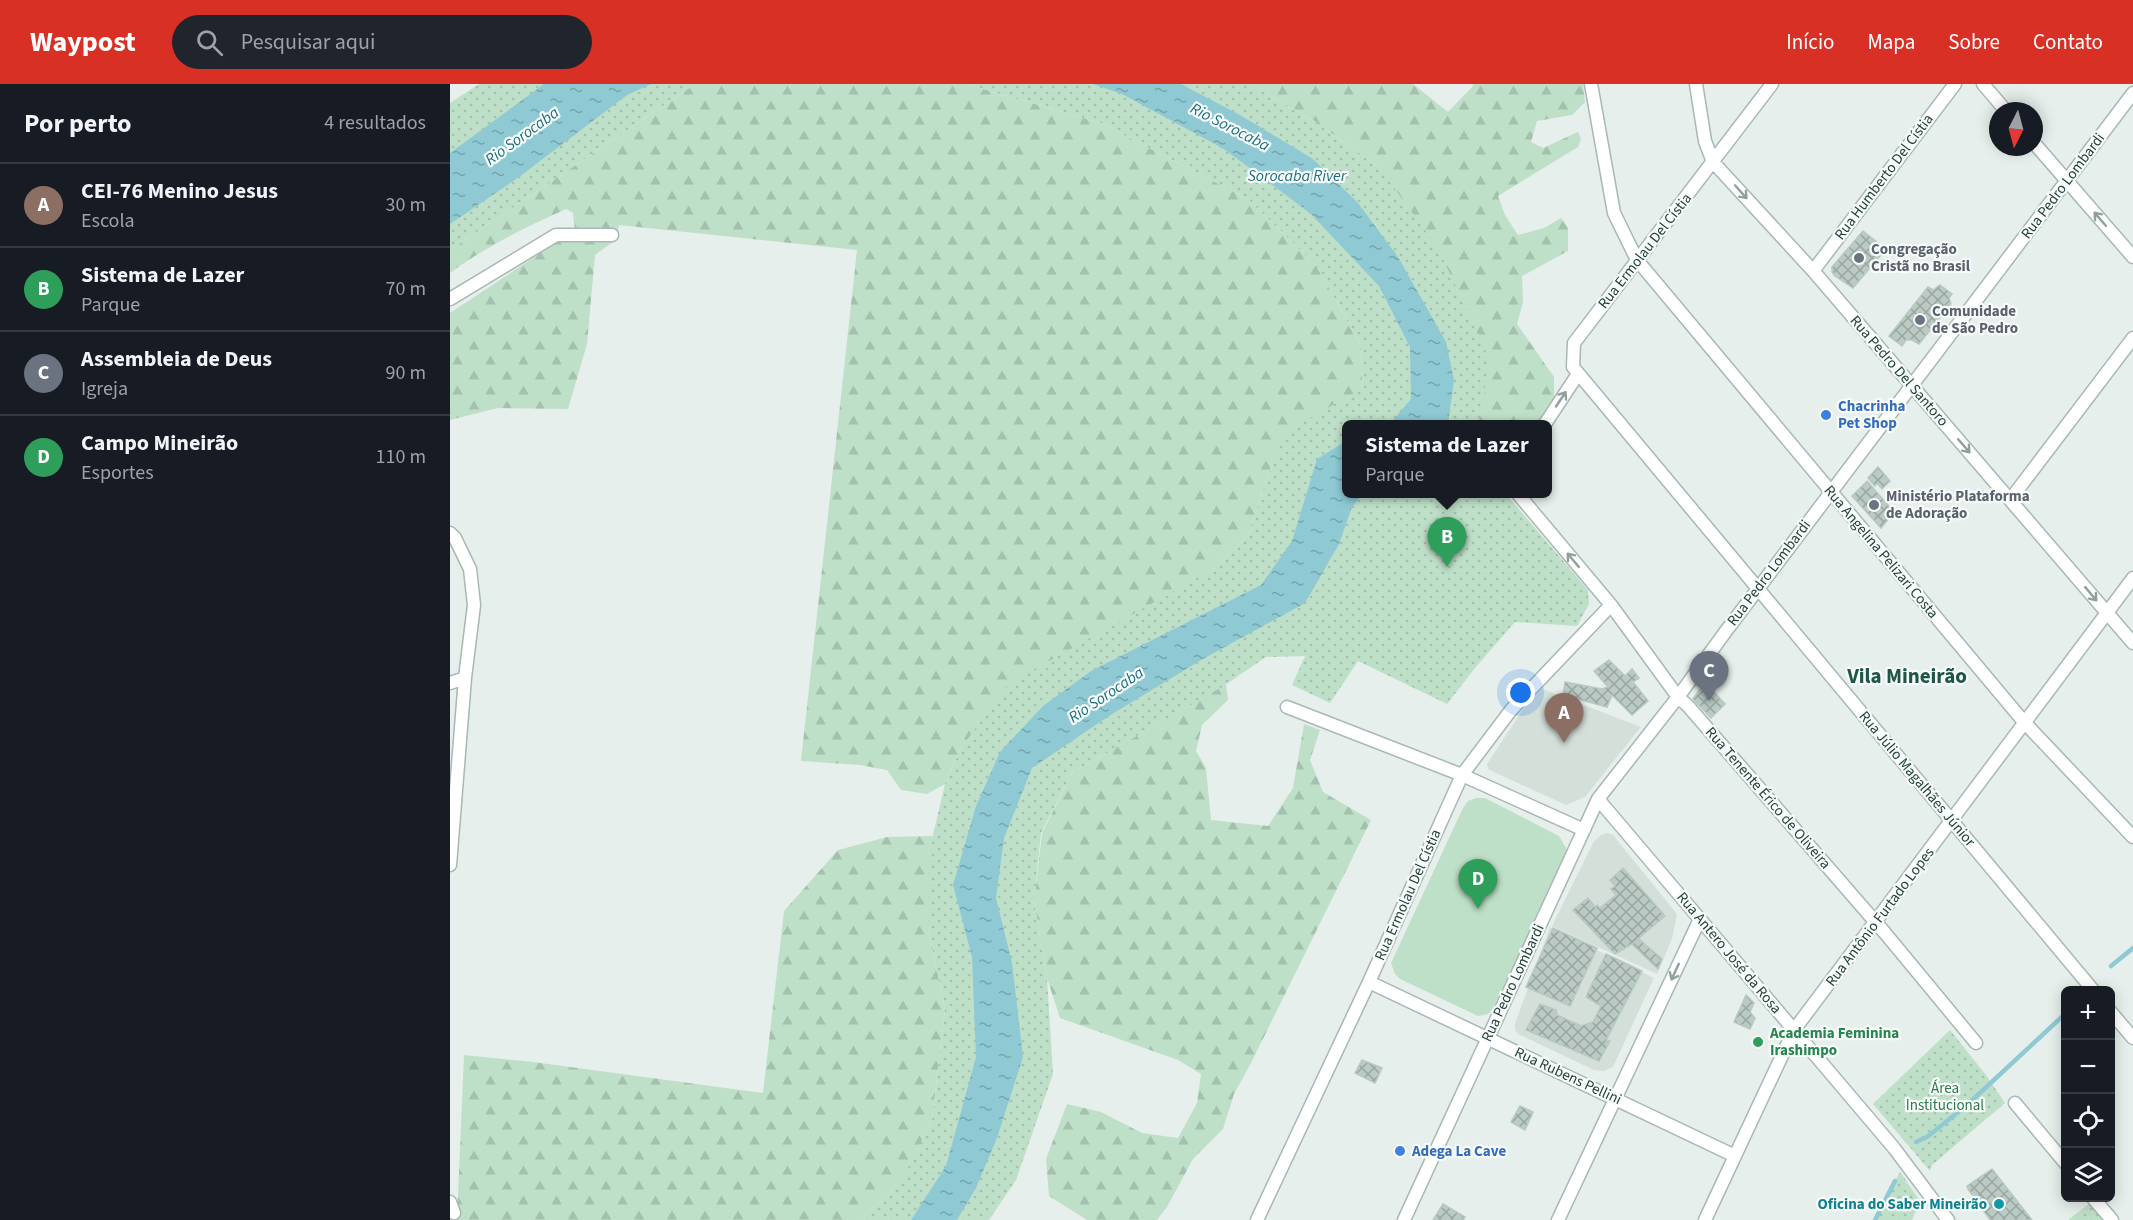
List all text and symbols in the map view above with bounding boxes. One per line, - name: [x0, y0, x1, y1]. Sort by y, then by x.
- search box: [172, 15, 592, 69]
- text: Waypost: [30, 22, 136, 62]
- icon: search: [193, 26, 226, 59]
- text: Pesquisar aqui: [241, 26, 375, 58]
- text: Início: [1786, 27, 1834, 57]
- text: Mapa: [1867, 27, 1915, 57]
- text: Sobre: [1948, 27, 2000, 57]
- text: Contato: [2033, 27, 2103, 57]
- water label: Rio Sorocaba: [1186, 98, 1274, 157]
- water label: Rio Sorocaba: [481, 101, 564, 170]
- north arrow: [1989, 102, 2043, 156]
- text: Por perto: [24, 105, 132, 142]
- text: 4 resultados: [324, 109, 426, 137]
- street label: Rua Humberto Del Cístia: [1830, 110, 1938, 244]
- street label: Rua Pedro Lombardi: [2016, 129, 2110, 243]
- water label: Sorocaba River: [1248, 165, 1348, 187]
- text: CEI-76 Menino Jesus: [81, 175, 278, 207]
- one-way arrow: [1734, 185, 1748, 200]
- street label: Rua Ermolau Del Cístia: [1593, 189, 1697, 313]
- text: A: [38, 191, 49, 219]
- text: 30 m: [386, 191, 426, 219]
- text: Escola: [81, 207, 135, 235]
- one-way arrow: [2093, 212, 2107, 227]
- place label: Congregação Cristã no Brasil: [1871, 239, 1971, 277]
- marker: Congregação Cristã no Brasil: [1852, 251, 1866, 265]
- text: Sistema de Lazer: [81, 259, 244, 291]
- text: B: [37, 275, 50, 303]
- text: 70 m: [386, 275, 426, 303]
- text: Parque: [81, 291, 140, 319]
- place label: Comunidade de São Pedro: [1932, 301, 2018, 339]
- street label: Rua Pedro Del Santoro: [1845, 311, 1953, 431]
- marker: Comunidade de São Pedro: [1913, 313, 1927, 327]
- text: Assembleia de Deus: [81, 343, 272, 375]
- text: C: [38, 359, 49, 387]
- text: 90 m: [386, 359, 426, 387]
- text: Igreja: [81, 375, 128, 403]
- one-way arrow: [1555, 391, 1568, 408]
- place label: Chacrinha Pet Shop: [1838, 396, 1905, 434]
- marker: Chacrinha Pet Shop: [1819, 408, 1833, 422]
- popup: [1342, 420, 1552, 498]
- text: Campo Mineirão: [81, 427, 238, 459]
- text: Sistema de Lazer: [1365, 429, 1529, 461]
- one-way arrow: [1957, 438, 1970, 454]
- text: D: [37, 443, 50, 471]
- text: 110 m: [376, 443, 426, 471]
- text: Esportes: [81, 459, 154, 487]
- text: Parque: [1365, 461, 1425, 489]
- street label: Rua Angelina Pelizari Costa: [1819, 481, 1943, 623]
- place label: Ministério Plataforma de Adoração: [1886, 486, 2030, 524]
- marker: Ministério Plataforma de Adoração: [1867, 498, 1881, 512]
- street label: Rua Pedro Lombardi: [1722, 516, 1816, 630]
- pin: B: [1428, 518, 1466, 567]
- one-way arrow: [1567, 552, 1580, 568]
- one-way arrow: [2084, 586, 2097, 602]
- pin: C: [1690, 652, 1728, 701]
- water label: Rio Sorocaba: [1064, 661, 1148, 728]
- district label: Vila Mineirão: [1846, 661, 1967, 691]
- your location: [1506, 678, 1535, 707]
- pin: A: [1544, 694, 1584, 743]
- street label: Rua Júlio Magalhães Júnior: [1854, 707, 1981, 852]
- street label: Rua Tenente Érico de Oliveira: [1700, 722, 1836, 874]
- street label: Rua Ermolau Del Cístia: [1370, 826, 1446, 964]
- street label: Rua Antônio Furtado Lopes: [1821, 843, 1939, 991]
- pin: D: [1458, 860, 1498, 909]
- street label: Rua Antero José da Rosa: [1672, 888, 1786, 1018]
- street label: Rua Pedro Lombardi: [1476, 921, 1550, 1045]
- one-way arrow: [1669, 963, 1681, 981]
- map controls: [2061, 986, 2115, 1202]
- button: +: [2061, 986, 2115, 1040]
- place label: Academia Feminina Irashimpo: [1769, 1023, 1899, 1061]
- marker: Academia Feminina Irashimpo: [1751, 1035, 1765, 1049]
- button: −: [2061, 1040, 2115, 1094]
- street label: Rua Rubens Pellini: [1511, 1042, 1625, 1110]
- park label: Área Institucional: [1906, 1078, 1984, 1116]
- button: locate: [2061, 1094, 2115, 1148]
- place label: Adega La Cave: [1411, 1141, 1506, 1162]
- marker: Adega La Cave: [1393, 1144, 1407, 1158]
- button: layers: [2061, 1148, 2115, 1202]
- place label: Oficina do Saber Mineirão: [1818, 1194, 1987, 1215]
- marker: Oficina do Saber Mineirão: [1992, 1197, 2006, 1211]

